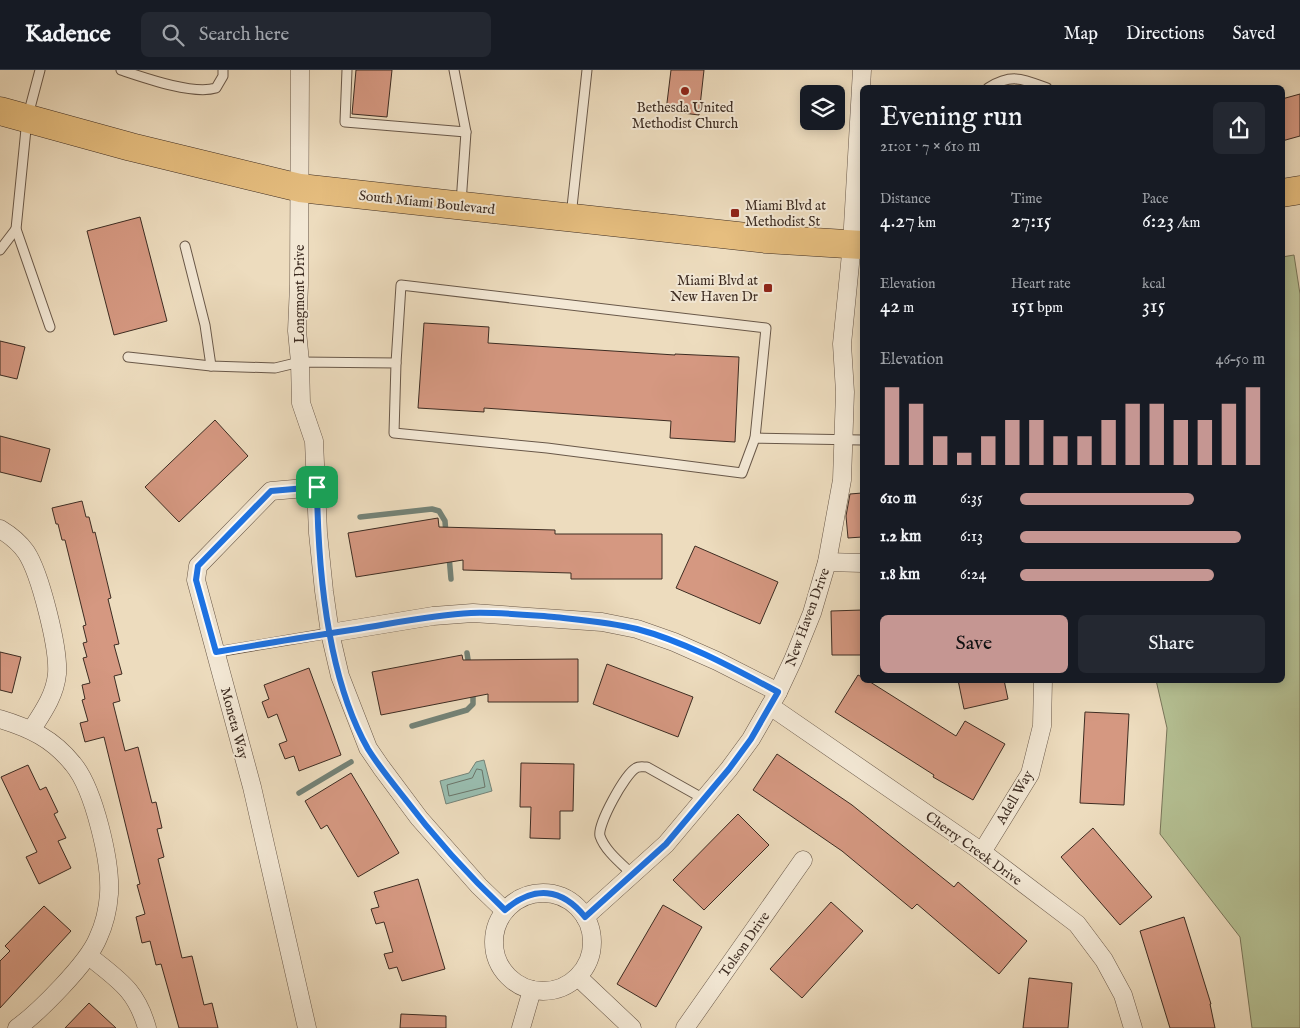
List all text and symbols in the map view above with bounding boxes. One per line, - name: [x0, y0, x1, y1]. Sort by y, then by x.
- search box: [141, 12, 491, 57]
- text: Kadence: [25, 19, 111, 50]
- icon: search: [159, 21, 187, 49]
- text: Search here: [199, 23, 289, 47]
- text: Map: [1064, 23, 1098, 46]
- text: Directions: [1126, 23, 1204, 46]
- text: Saved: [1232, 23, 1275, 46]
- marker: Bethesda United Methodist Church: [679, 85, 691, 97]
- map controls: [800, 85, 845, 130]
- button: layers: [800, 85, 845, 130]
- place label: Bethesda United Methodist Church: [632, 99, 739, 133]
- text: Evening run: [880, 100, 1023, 135]
- button: share: [1213, 102, 1265, 154]
- text: 21:01 · 7 × 610 m: [880, 137, 980, 157]
- street label: South Miami Boulevard: [358, 187, 496, 219]
- text: Distance: [880, 190, 931, 208]
- text: Time: [1011, 190, 1042, 208]
- text: Pace: [1142, 190, 1169, 208]
- place label: Miami Blvd at Methodist St: [745, 197, 826, 231]
- marker: Miami Blvd at Methodist St: [729, 207, 741, 219]
- text: 4.27: [880, 208, 915, 235]
- text: 27:15: [1011, 208, 1051, 235]
- text: 6:23: [1142, 208, 1174, 235]
- text: km: [915, 214, 936, 232]
- text: /km: [1174, 214, 1200, 232]
- street label: Longmont Drive: [291, 244, 309, 343]
- place label: Miami Blvd at New Haven Dr: [670, 272, 758, 306]
- text: Elevation: [880, 275, 936, 293]
- text: Heart rate: [1011, 275, 1071, 293]
- text: kcal: [1142, 275, 1165, 293]
- marker: Miami Blvd at New Haven Dr: [762, 282, 774, 294]
- text: 42: [880, 293, 900, 320]
- text: 151: [1011, 293, 1034, 320]
- text: 315: [1142, 293, 1165, 320]
- text: m: [900, 299, 914, 317]
- text: bpm: [1034, 299, 1063, 317]
- text: Elevation: [880, 350, 943, 370]
- text: 46–50 m: [1216, 350, 1265, 370]
- pin: [296, 466, 338, 508]
- icon: arrive: [303, 473, 331, 501]
- text: 610 m: [880, 489, 916, 509]
- text: 6:35: [960, 489, 983, 509]
- text: 1.2 km: [880, 527, 921, 547]
- text: 6:13: [960, 527, 983, 547]
- street label: New Haven Drive: [782, 565, 834, 669]
- text: 1.8 km: [880, 565, 920, 585]
- text: 6:24: [960, 565, 986, 585]
- button: Save: [880, 615, 1068, 673]
- button: Share: [1078, 615, 1265, 673]
- street label: Moneta Way: [216, 685, 252, 761]
- street label: Adell Way: [992, 767, 1038, 829]
- street label: Cherry Creek Drive: [922, 808, 1026, 890]
- street label: Tolson Drive: [716, 908, 774, 981]

